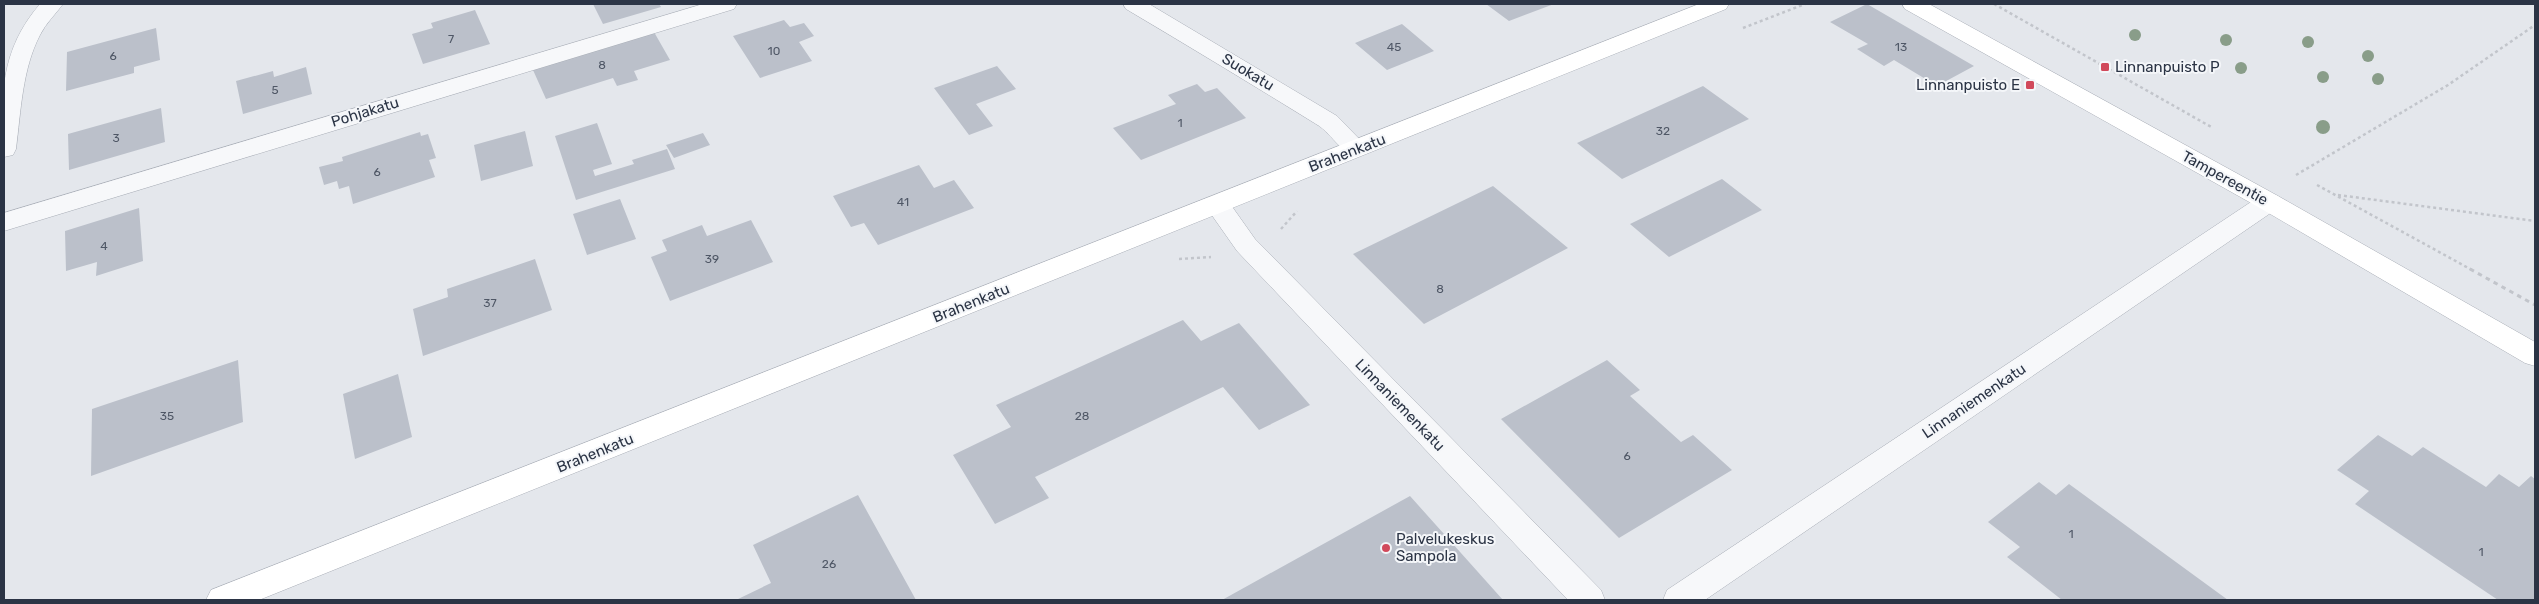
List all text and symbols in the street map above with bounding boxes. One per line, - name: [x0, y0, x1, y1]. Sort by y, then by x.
- house number: 7: [448, 32, 454, 46]
- house number: 45: [1387, 40, 1401, 54]
- house number: 13: [1895, 40, 1907, 54]
- house number: 10: [768, 44, 780, 58]
- house number: 6: [109, 49, 117, 63]
- street label: Suokatu: [1219, 49, 1277, 95]
- house number: 8: [598, 58, 606, 72]
- place label: Linnanpuisto P: [2115, 58, 2220, 76]
- marker: Linnanpuisto P: [2099, 61, 2111, 73]
- place label: Linnanpuisto E: [1916, 76, 2020, 94]
- marker: Linnanpuisto E: [2024, 79, 2036, 91]
- house number: 5: [271, 83, 279, 97]
- street label: Pohjakatu: [329, 93, 401, 131]
- house number: 1: [1177, 116, 1183, 130]
- house number: 32: [1656, 124, 1670, 138]
- street label: Brahenkatu: [1306, 130, 1388, 176]
- house number: 3: [112, 131, 120, 145]
- street label: Tampereentie: [2179, 147, 2271, 209]
- house number: 6: [373, 165, 381, 179]
- house number: 41: [897, 195, 909, 209]
- house number: 4: [100, 239, 108, 253]
- house number: 39: [705, 252, 719, 266]
- street label: Brahenkatu: [930, 279, 1012, 327]
- house number: 8: [1436, 282, 1444, 296]
- house number: 37: [483, 296, 497, 310]
- street label: Linnaniemenkatu: [1351, 355, 1449, 455]
- street label: Linnaniemenkatu: [1919, 360, 2029, 442]
- house number: 35: [160, 409, 174, 423]
- house number: 28: [1075, 409, 1089, 423]
- street label: Brahenkatu: [554, 429, 636, 477]
- house number: 6: [1623, 449, 1631, 463]
- house number: 1: [2068, 527, 2074, 541]
- place label: Palvelukeskus Sampola: [1396, 530, 1495, 565]
- marker: Palvelukeskus Sampola: [1380, 542, 1392, 554]
- house number: 1: [2478, 545, 2484, 559]
- house number: 26: [822, 557, 836, 571]

